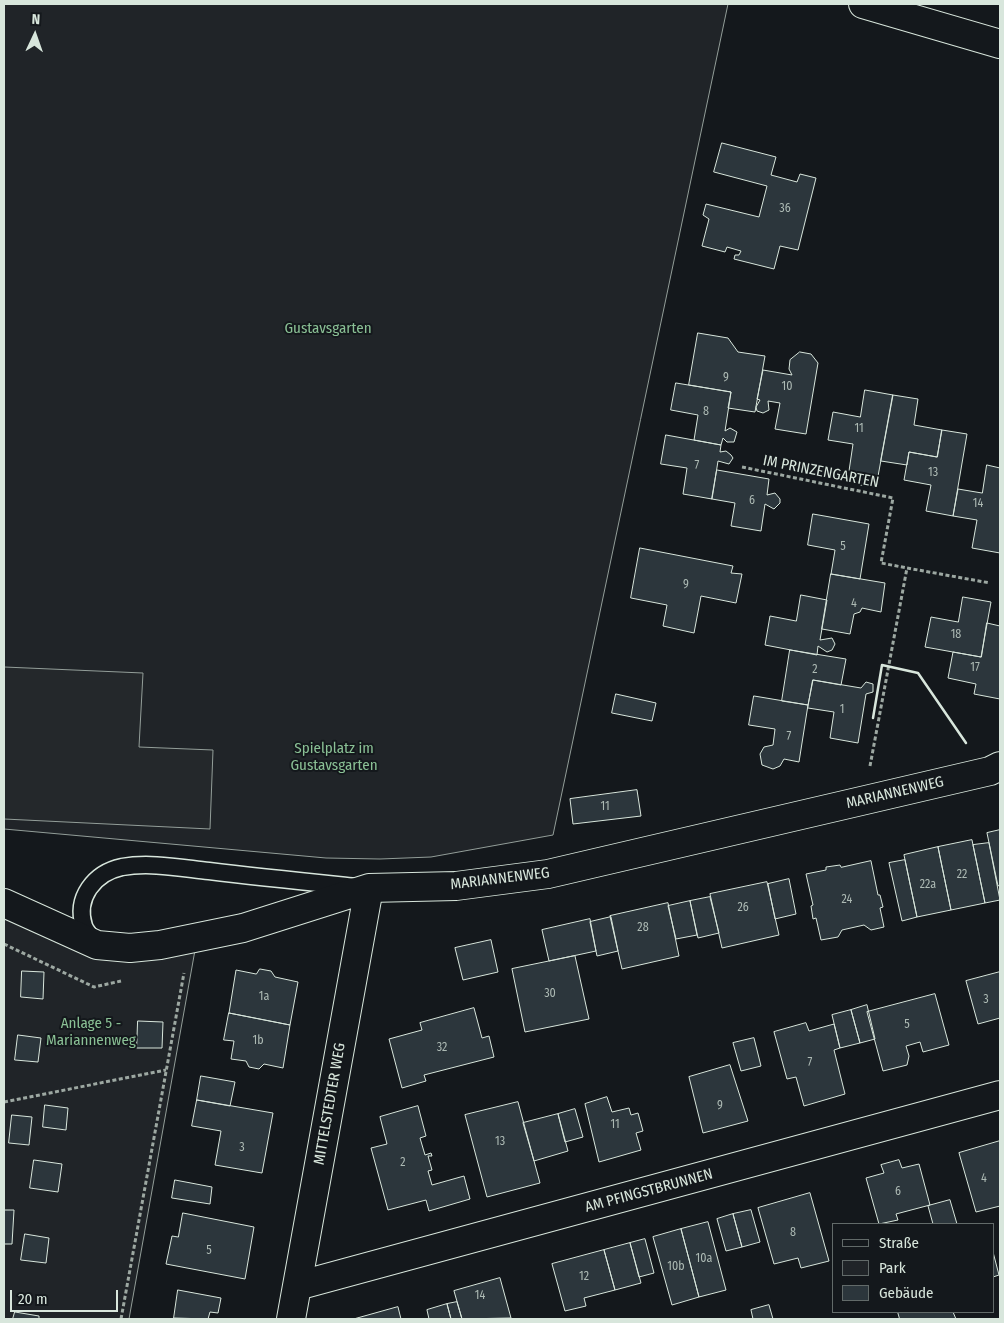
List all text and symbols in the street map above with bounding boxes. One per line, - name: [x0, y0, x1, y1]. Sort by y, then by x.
- north arrow: [10, 10, 60, 60]
- text: N: [31, 11, 40, 28]
- house number: 36: [779, 202, 791, 216]
- park label: Gustavsgarten: [284, 320, 372, 338]
- house number: 9: [723, 371, 729, 385]
- house number: 10: [782, 380, 792, 394]
- house number: 8: [703, 405, 709, 419]
- house number: 11: [854, 422, 864, 436]
- street label: IM PRINZENGARTEN: [761, 452, 881, 492]
- house number: 7: [695, 459, 699, 473]
- house number: 13: [928, 466, 938, 480]
- house number: 6: [749, 494, 755, 508]
- house number: 14: [973, 497, 983, 511]
- house number: 5: [840, 540, 846, 554]
- house number: 9: [683, 578, 689, 592]
- house number: 4: [851, 597, 857, 611]
- house number: 18: [951, 628, 961, 642]
- house number: 17: [970, 661, 980, 675]
- house number: 2: [812, 663, 818, 677]
- house number: 1: [840, 703, 844, 717]
- house number: 7: [787, 730, 791, 744]
- park label: Spielplatz im Gustavsgarten: [290, 740, 378, 775]
- street label: MARIANNENWEG: [844, 773, 946, 813]
- house number: 11: [600, 800, 610, 814]
- street label: MARIANNENWEG: [449, 864, 551, 894]
- house number: 22: [957, 868, 967, 882]
- house number: 22a: [920, 878, 936, 892]
- house number: 24: [842, 893, 852, 907]
- house number: 26: [737, 901, 749, 915]
- house number: 28: [637, 921, 649, 935]
- house number: 30: [544, 987, 556, 1001]
- house number: 1a: [259, 990, 269, 1004]
- house number: 3: [983, 993, 989, 1007]
- park label: Anlage 5 - Mariannenweg: [46, 1015, 136, 1050]
- house number: 5: [904, 1018, 910, 1032]
- house number: 1b: [252, 1034, 264, 1048]
- house number: 32: [437, 1041, 447, 1055]
- street label: MITTELSTEDTER WEG: [310, 1042, 350, 1166]
- house number: 7: [808, 1056, 812, 1070]
- house number: 9: [717, 1099, 723, 1113]
- house number: 11: [610, 1118, 620, 1132]
- house number: 13: [495, 1135, 505, 1149]
- house number: 3: [239, 1141, 245, 1155]
- house number: 2: [400, 1156, 406, 1170]
- street label: AM PFINGSTBRUNNEN: [583, 1165, 715, 1217]
- house number: 4: [981, 1172, 987, 1186]
- house number: 6: [895, 1185, 901, 1199]
- legend: [832, 1223, 994, 1313]
- house number: 8: [790, 1226, 796, 1240]
- text: Straße: [879, 1234, 919, 1252]
- house number: 5: [206, 1244, 212, 1258]
- house number: 10a: [696, 1252, 712, 1266]
- text: Park: [879, 1259, 906, 1277]
- house number: 10b: [667, 1260, 685, 1274]
- house number: 12: [579, 1270, 589, 1284]
- scale bar: [12, 1280, 120, 1312]
- text: Gebäude: [879, 1284, 934, 1302]
- house number: 14: [475, 1289, 485, 1303]
- text: 20 m: [18, 1290, 48, 1308]

